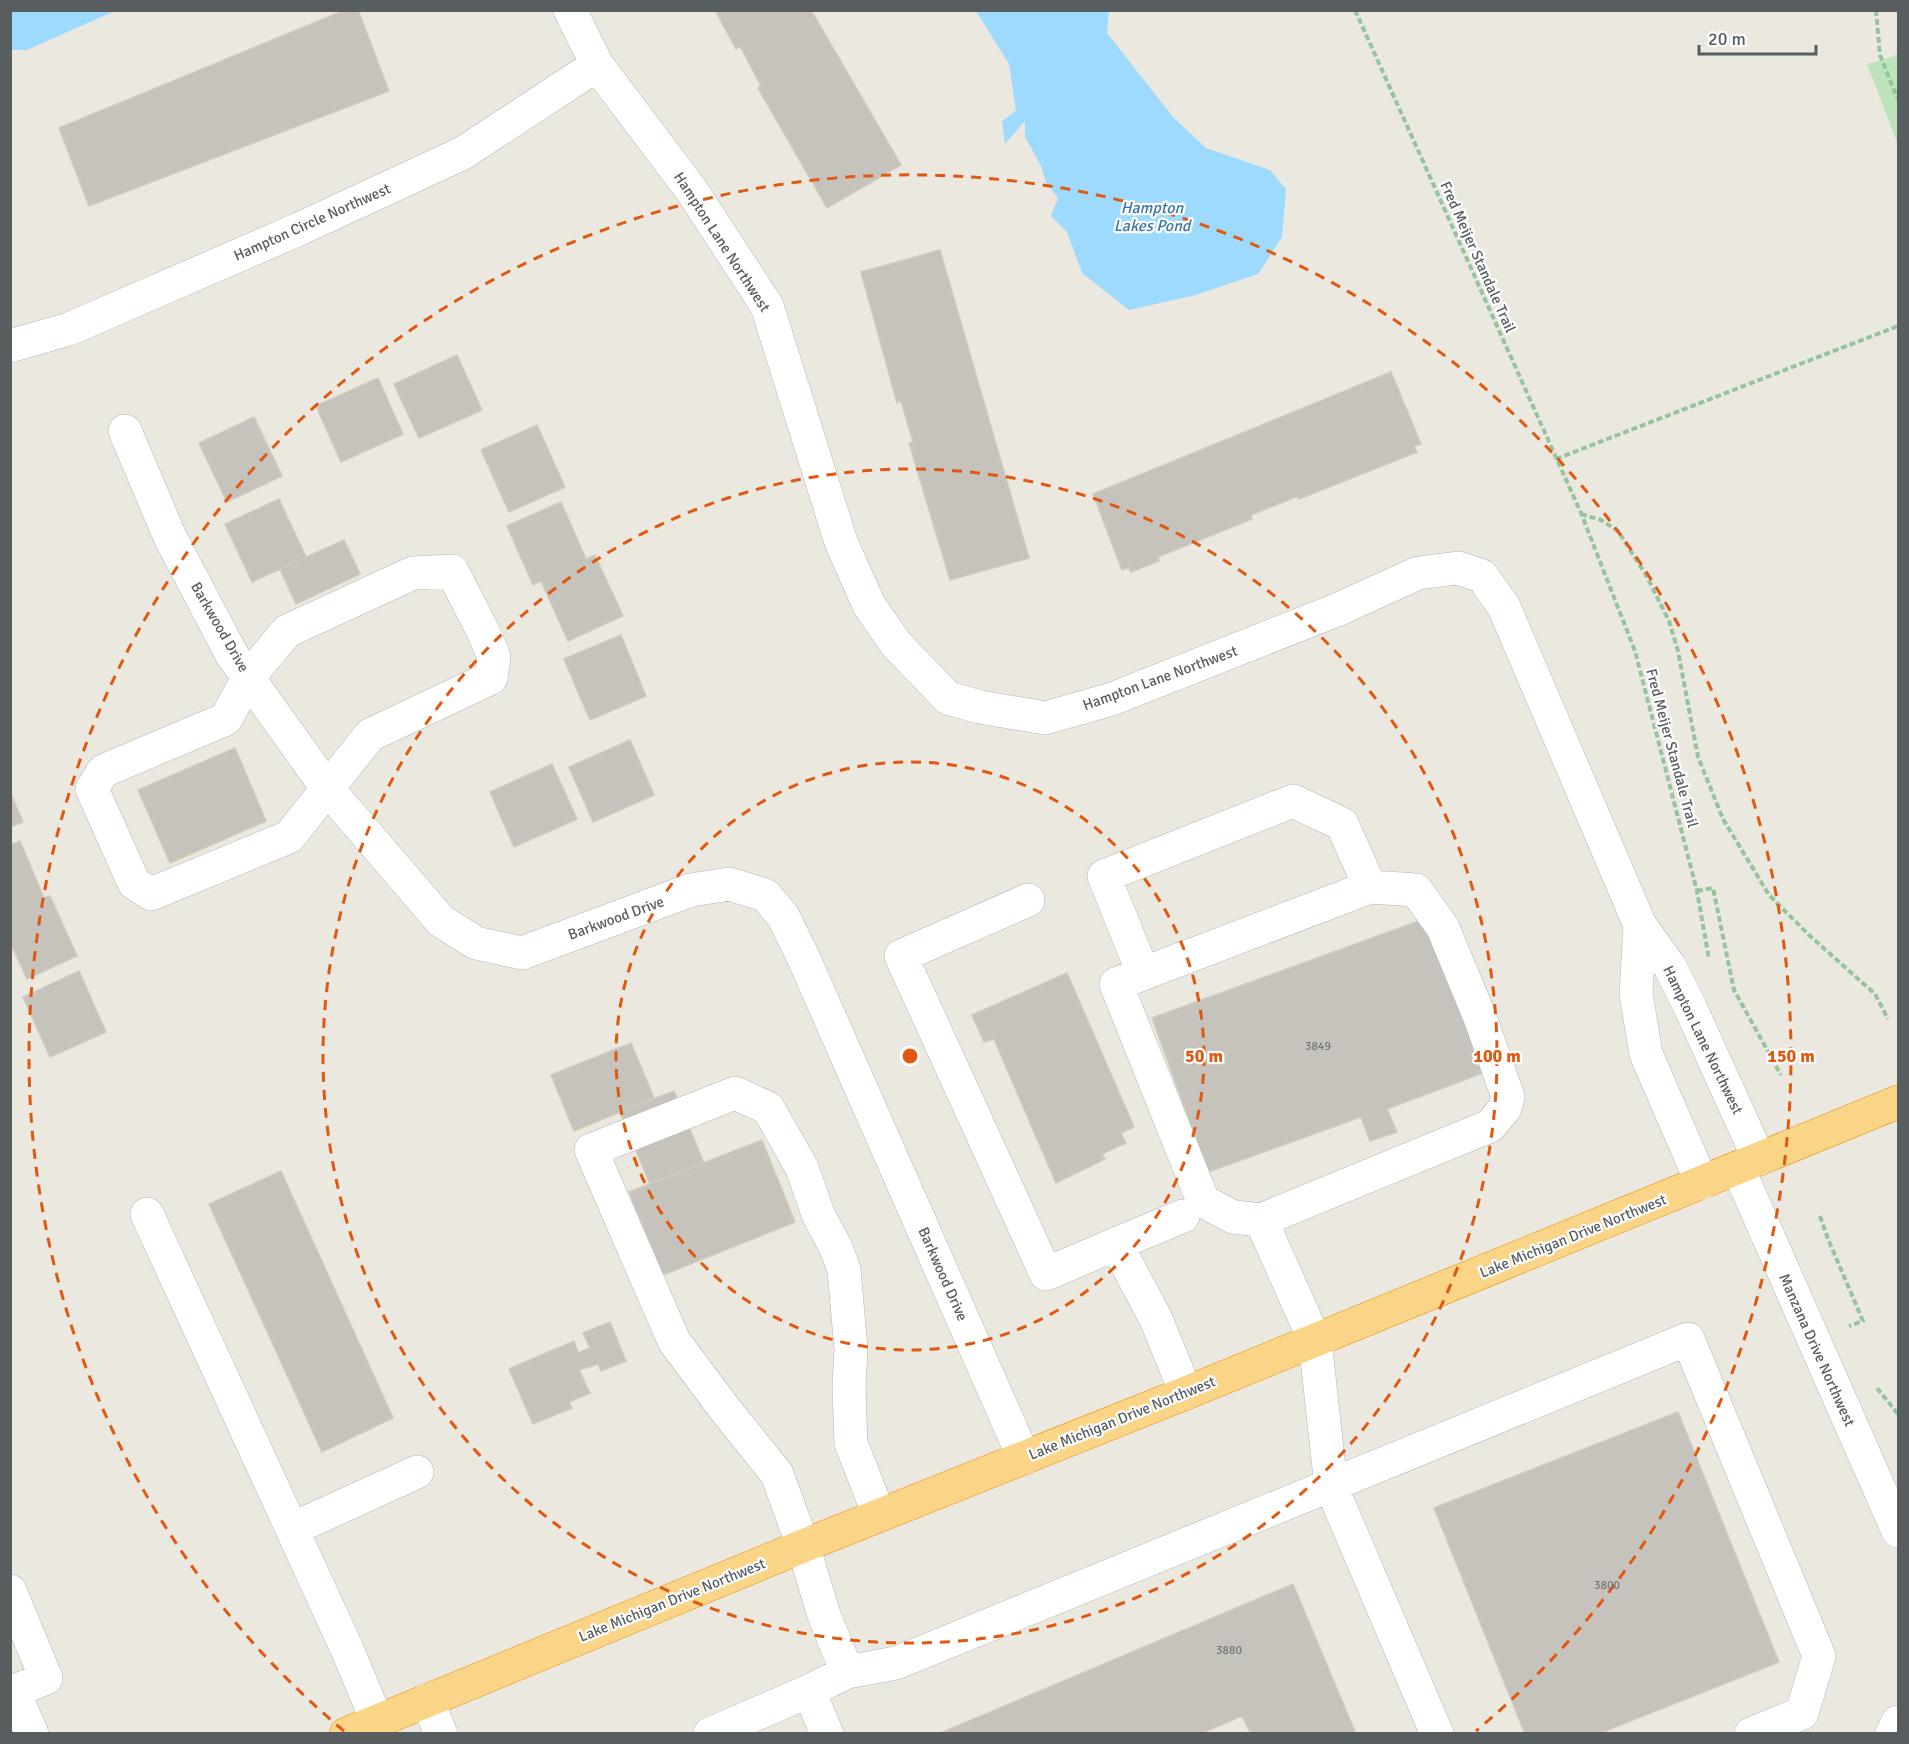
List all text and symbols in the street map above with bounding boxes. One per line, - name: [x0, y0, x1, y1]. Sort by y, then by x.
- scale bar: [1699, 18, 1816, 56]
- text: 20 m: [1708, 28, 1746, 50]
- street label: Hampton Lane Northwest: [670, 169, 774, 315]
- street label: Hampton Circle Northwest: [231, 179, 393, 265]
- street label: Fred Meijer Standale Trail: [1436, 179, 1520, 335]
- water label: Hampton Lakes Pond: [1114, 198, 1193, 236]
- street label: Barkwood Drive: [187, 579, 253, 675]
- street label: Hampton Lane Northwest: [1080, 642, 1240, 714]
- street label: Fred Meijer Standale Trail: [1642, 667, 1702, 829]
- street label: Barkwood Drive: [566, 892, 666, 944]
- street label: Hampton Lane Northwest: [1659, 963, 1747, 1117]
- house number: 3849: [1305, 1039, 1331, 1054]
- text: 50 m: [1185, 1045, 1223, 1067]
- text: 100 m: [1473, 1045, 1521, 1067]
- text: 150 m: [1767, 1045, 1815, 1067]
- centre of rings: [900, 1046, 920, 1066]
- street label: Lake Michigan Drive Northwest: [1477, 1190, 1669, 1282]
- street label: Barkwood Drive: [914, 1224, 972, 1324]
- street label: Manzana Drive Northwest: [1775, 1271, 1859, 1429]
- street label: Lake Michigan Drive Northwest: [1026, 1372, 1218, 1464]
- street label: Lake Michigan Drive Northwest: [576, 1554, 768, 1646]
- house number: 3800: [1594, 1578, 1620, 1593]
- house number: 3880: [1216, 1643, 1242, 1658]

